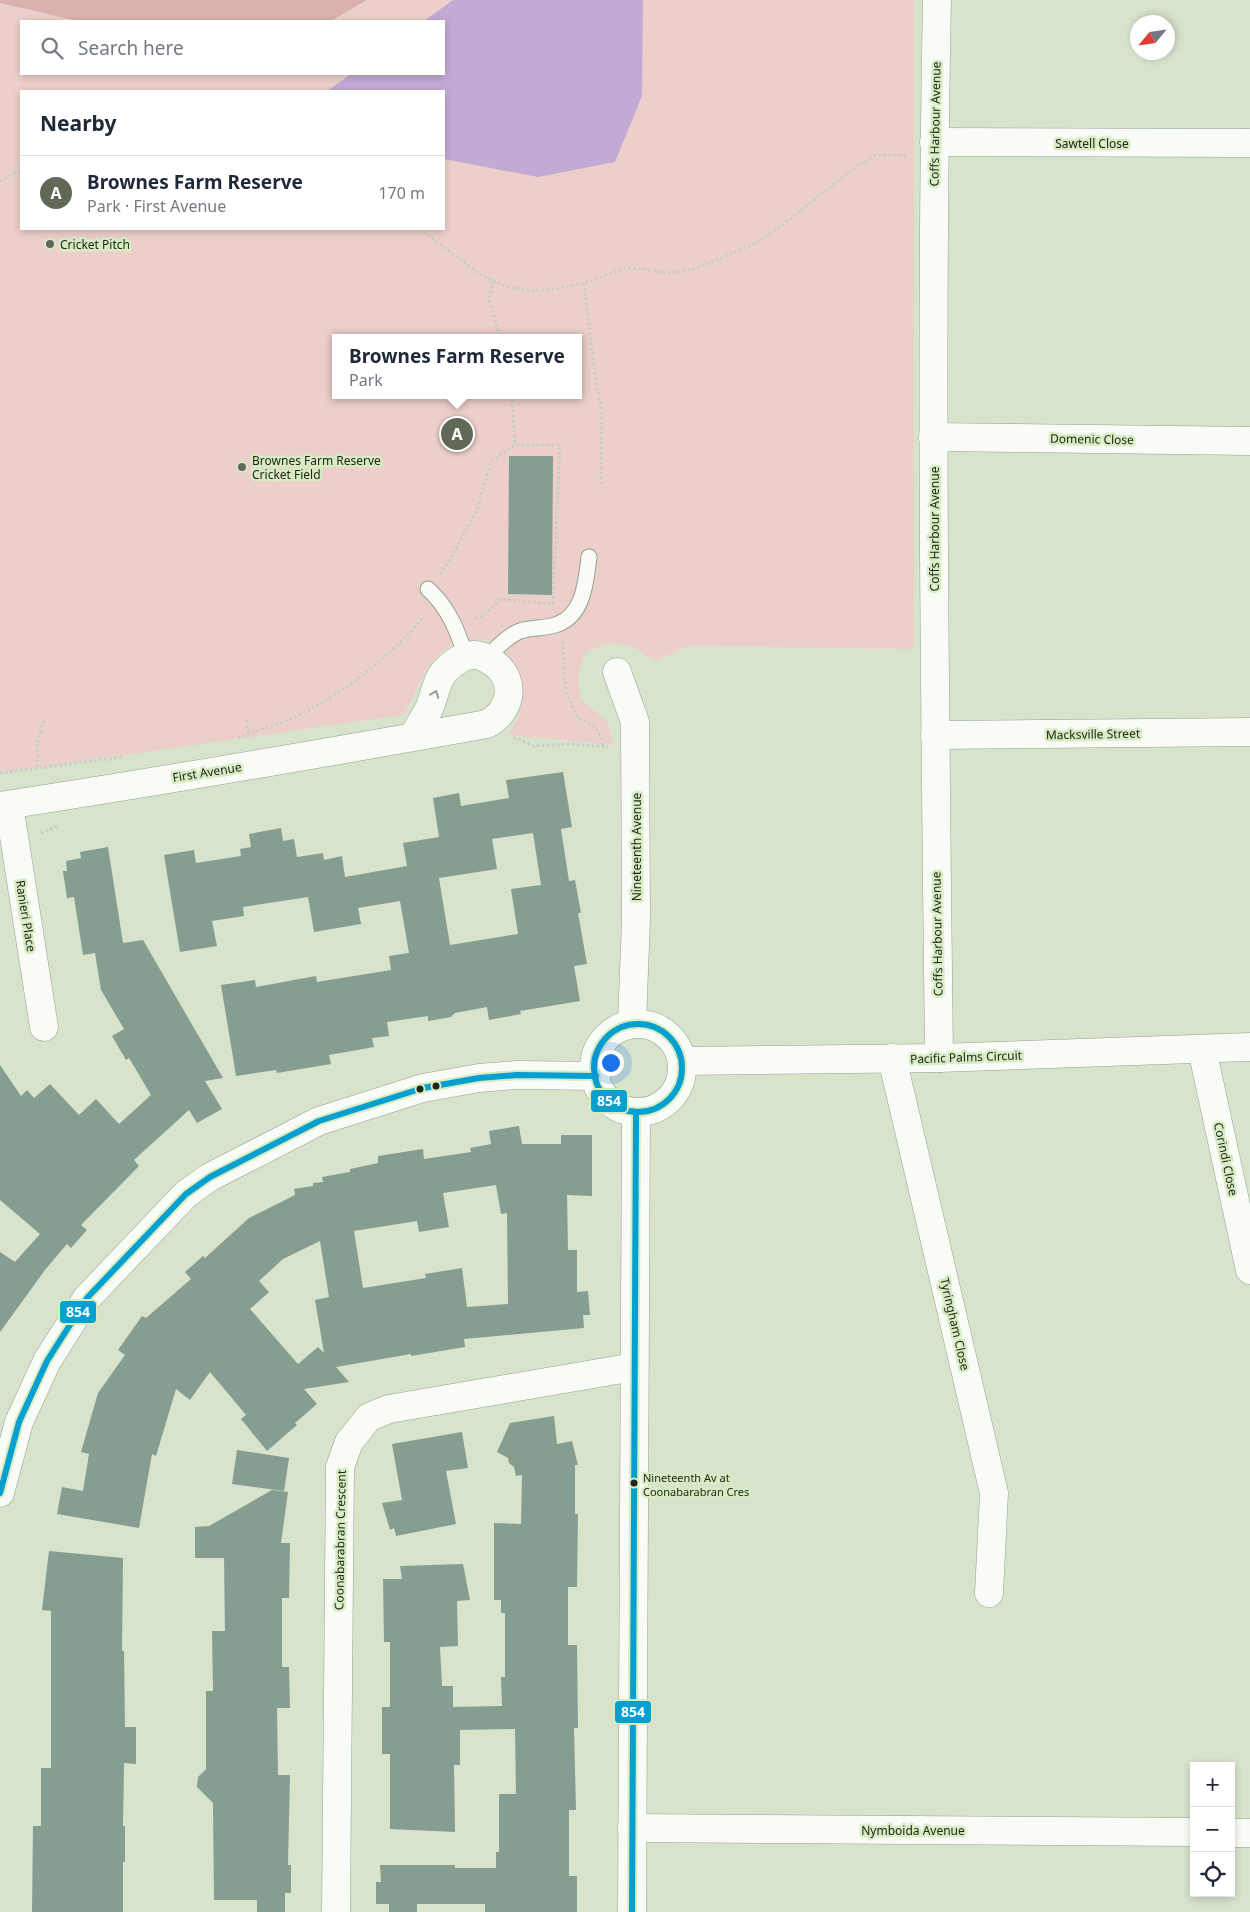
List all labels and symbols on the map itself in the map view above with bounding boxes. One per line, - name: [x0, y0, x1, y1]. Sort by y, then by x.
- north arrow: [1130, 15, 1175, 60]
- street label: Coffs Harbour Avenue: [925, 61, 945, 187]
- street label: Sawtell Close: [1055, 135, 1129, 152]
- place label: Cricket Pitch: [60, 236, 130, 253]
- marker: Cricket Pitch: [44, 238, 56, 250]
- pin: A: [441, 415, 473, 453]
- street label: Domenic Close: [1050, 430, 1134, 448]
- place label: Brownes Farm Reserve Cricket Field: [252, 452, 381, 483]
- marker: Brownes Farm Reserve Cricket Field: [236, 461, 248, 473]
- street label: Coffs Harbour Avenue: [926, 466, 943, 591]
- one-way arrow: [429, 690, 439, 698]
- street label: Macksville Street: [1046, 725, 1141, 743]
- street label: First Avenue: [171, 758, 243, 786]
- street label: Nineteenth Avenue: [628, 792, 645, 901]
- street label: Coffs Harbour Avenue: [927, 871, 947, 997]
- street label: Ranieri Place: [12, 879, 40, 953]
- street label: Pacific Palms Circuit: [910, 1047, 1023, 1067]
- your location: [598, 1050, 624, 1076]
- unlabelled marker: [431, 1081, 441, 1091]
- unlabelled marker: [415, 1084, 425, 1094]
- line badge: 854: [590, 1089, 628, 1113]
- text: 854: [597, 1091, 621, 1110]
- street label: Corindi Close: [1210, 1121, 1242, 1197]
- street label: Tyringham Close: [936, 1276, 974, 1372]
- line badge: 854: [59, 1300, 97, 1324]
- text: 854: [66, 1302, 90, 1321]
- street label: Coonabarabran Crescent: [330, 1469, 350, 1610]
- place label: Nineteenth Av at Coonabarabran Cres: [643, 1470, 749, 1499]
- marker: Nineteenth Av at Coonabarabran Cres: [629, 1478, 639, 1488]
- line badge: 854: [614, 1700, 652, 1724]
- text: 854: [621, 1702, 645, 1721]
- street label: Nymboida Avenue: [861, 1822, 965, 1839]

